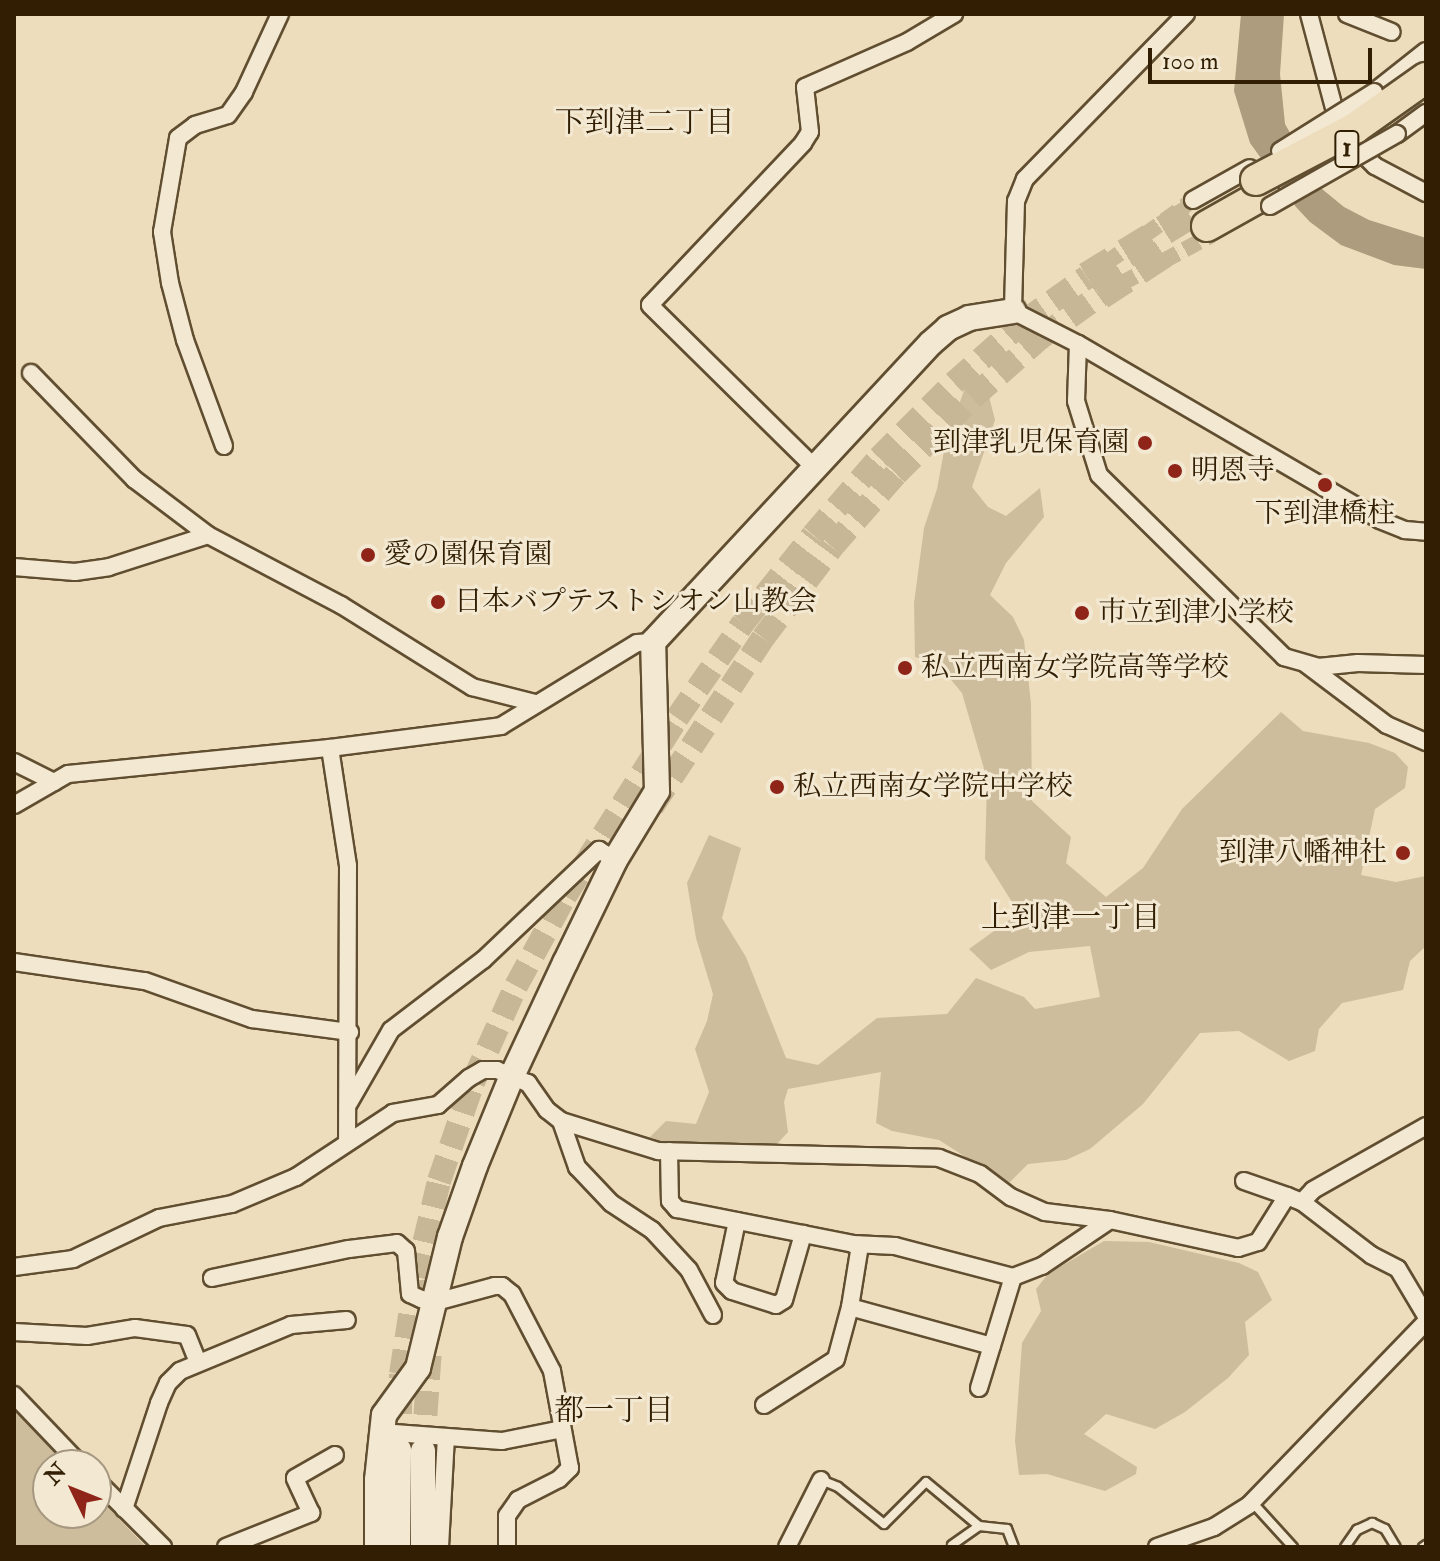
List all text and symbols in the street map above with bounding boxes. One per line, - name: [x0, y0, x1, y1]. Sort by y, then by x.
- scale bar: [1152, 32, 1376, 82]
- text: 100 m: [1162, 46, 1219, 77]
- district label: 下到津二丁目: [555, 105, 735, 141]
- road number: 1: [1333, 127, 1361, 171]
- place label: 到津乳児保育園: [933, 426, 1129, 460]
- marker: 到津乳児保育園: [1136, 434, 1154, 452]
- place label: 明恩寺: [1191, 454, 1275, 488]
- marker: 明恩寺: [1166, 462, 1184, 480]
- marker: 下到津橋柱: [1316, 476, 1334, 494]
- place label: 下到津橋柱: [1255, 497, 1395, 531]
- place label: 愛の園保育園: [384, 538, 552, 572]
- marker: 愛の園保育園: [359, 546, 377, 564]
- place label: 日本バプテストシオン山教会: [454, 585, 818, 619]
- marker: 日本バプテストシオン山教会: [429, 593, 447, 611]
- place label: 市立到津小学校: [1098, 596, 1294, 630]
- marker: 市立到津小学校: [1073, 604, 1091, 622]
- place label: 私立西南女学院高等学校: [921, 651, 1229, 685]
- marker: 私立西南女学院高等学校: [896, 659, 914, 677]
- place label: 私立西南女学院中学校: [793, 770, 1073, 804]
- marker: 私立西南女学院中学校: [768, 778, 786, 796]
- place label: 到津八幡神社: [1219, 836, 1387, 870]
- marker: 到津八幡神社: [1394, 844, 1412, 862]
- district label: 上到津一丁目: [981, 900, 1161, 936]
- district label: 都一丁目: [554, 1393, 674, 1429]
- north arrow: [32, 1449, 112, 1529]
- text: N: [39, 1457, 73, 1491]

